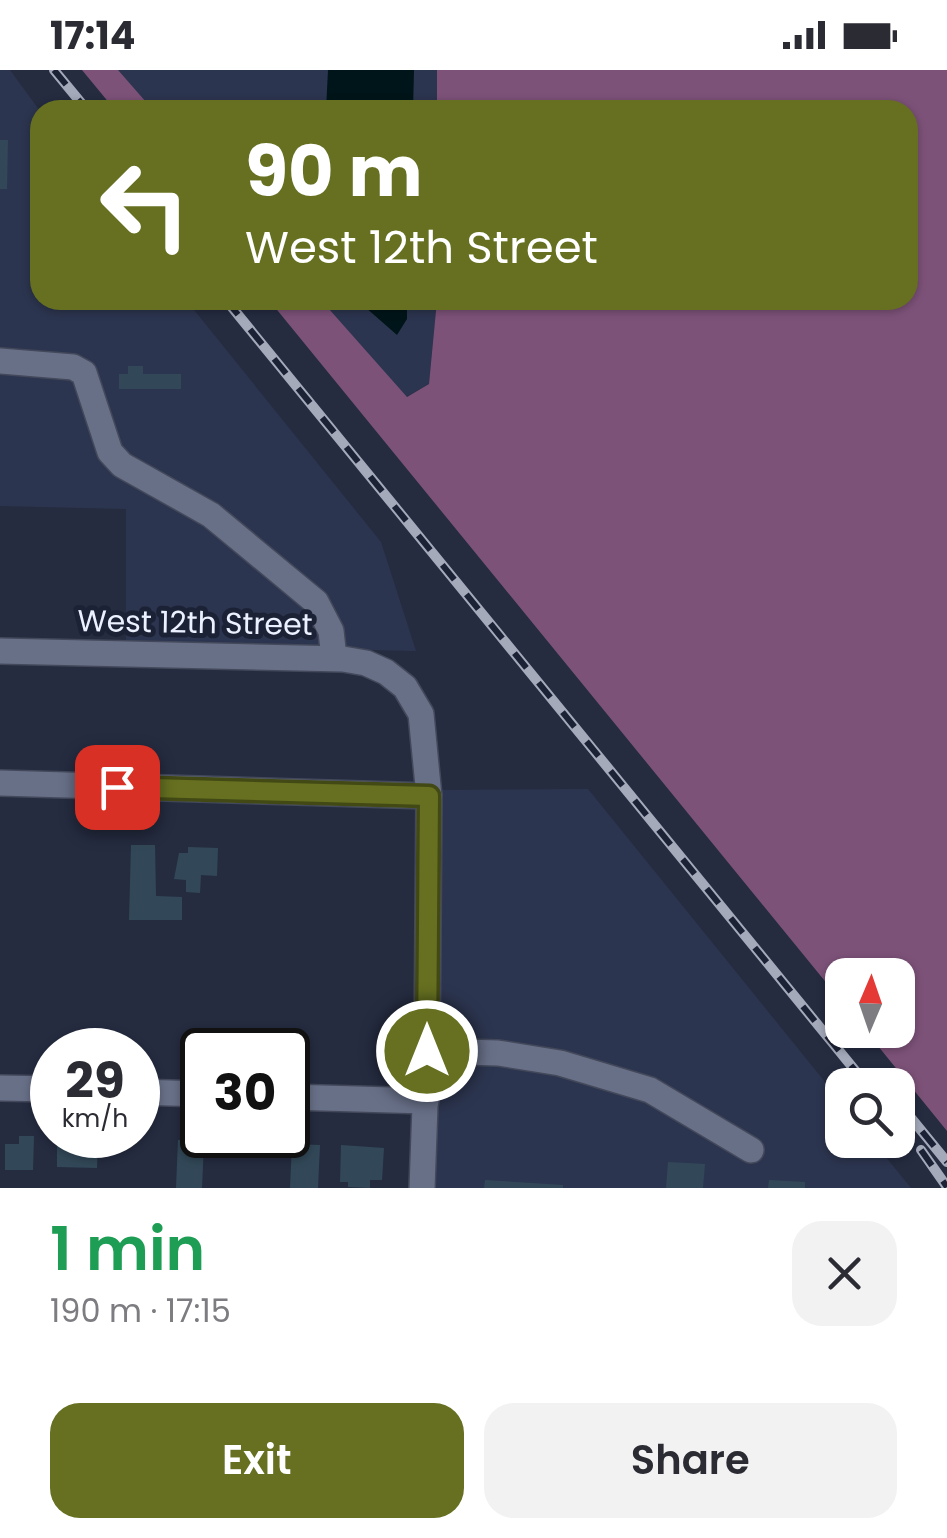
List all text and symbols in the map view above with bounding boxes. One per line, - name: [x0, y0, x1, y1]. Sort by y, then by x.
- text: 17:14: [50, 9, 135, 62]
- text: 90 m: [245, 122, 423, 221]
- icon: left: [80, 140, 210, 270]
- text: West 12th Street: [245, 216, 598, 279]
- street label: West 12th Street: [77, 599, 313, 646]
- pin: [75, 745, 160, 830]
- icon: arrive: [90, 760, 145, 815]
- north arrow: [825, 958, 915, 1048]
- map controls: [825, 958, 915, 1158]
- position arrow: [375, 999, 479, 1103]
- speed limit sign: 30: [180, 1028, 310, 1158]
- text: 29: [65, 1045, 125, 1116]
- button: search: [825, 1068, 915, 1158]
- text: km/h: [62, 1101, 128, 1136]
- text: 1 min: [50, 1207, 205, 1291]
- button: close: [792, 1221, 897, 1326]
- text: 190 m · 17:15: [50, 1288, 231, 1333]
- button: Exit: [50, 1403, 464, 1518]
- button: Share: [484, 1403, 897, 1518]

